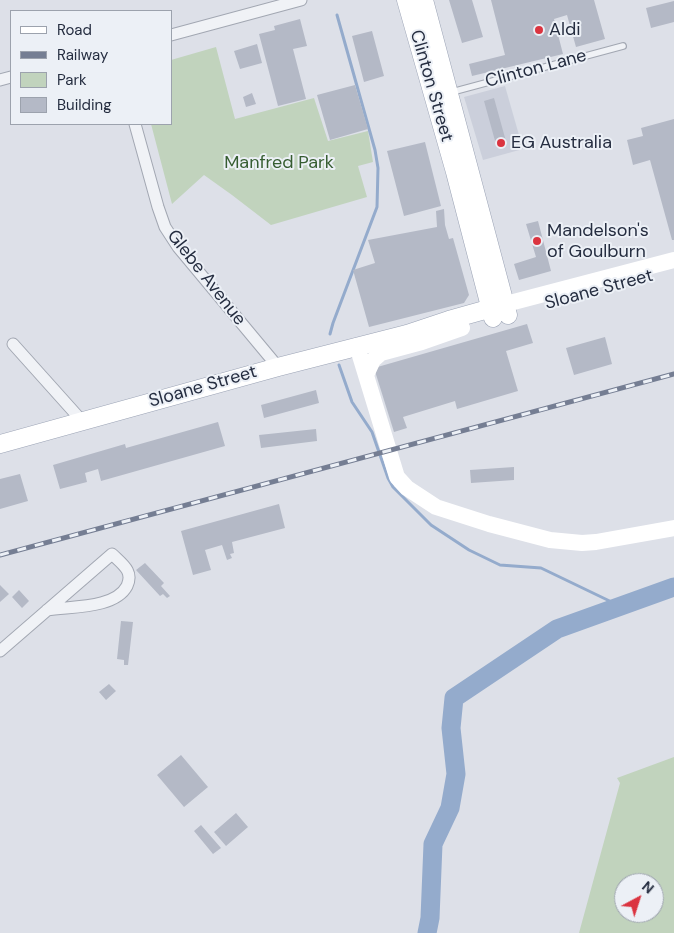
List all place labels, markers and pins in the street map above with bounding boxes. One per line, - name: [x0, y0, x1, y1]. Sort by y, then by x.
- place label: Aldi: [549, 19, 581, 41]
- marker: Aldi: [533, 24, 545, 36]
- place label: EG Australia: [511, 132, 612, 154]
- marker: EG Australia: [495, 137, 507, 149]
- place label: Mandelson's of Goulburn: [547, 220, 649, 262]
- marker: Mandelson's of Goulburn: [531, 235, 543, 247]

